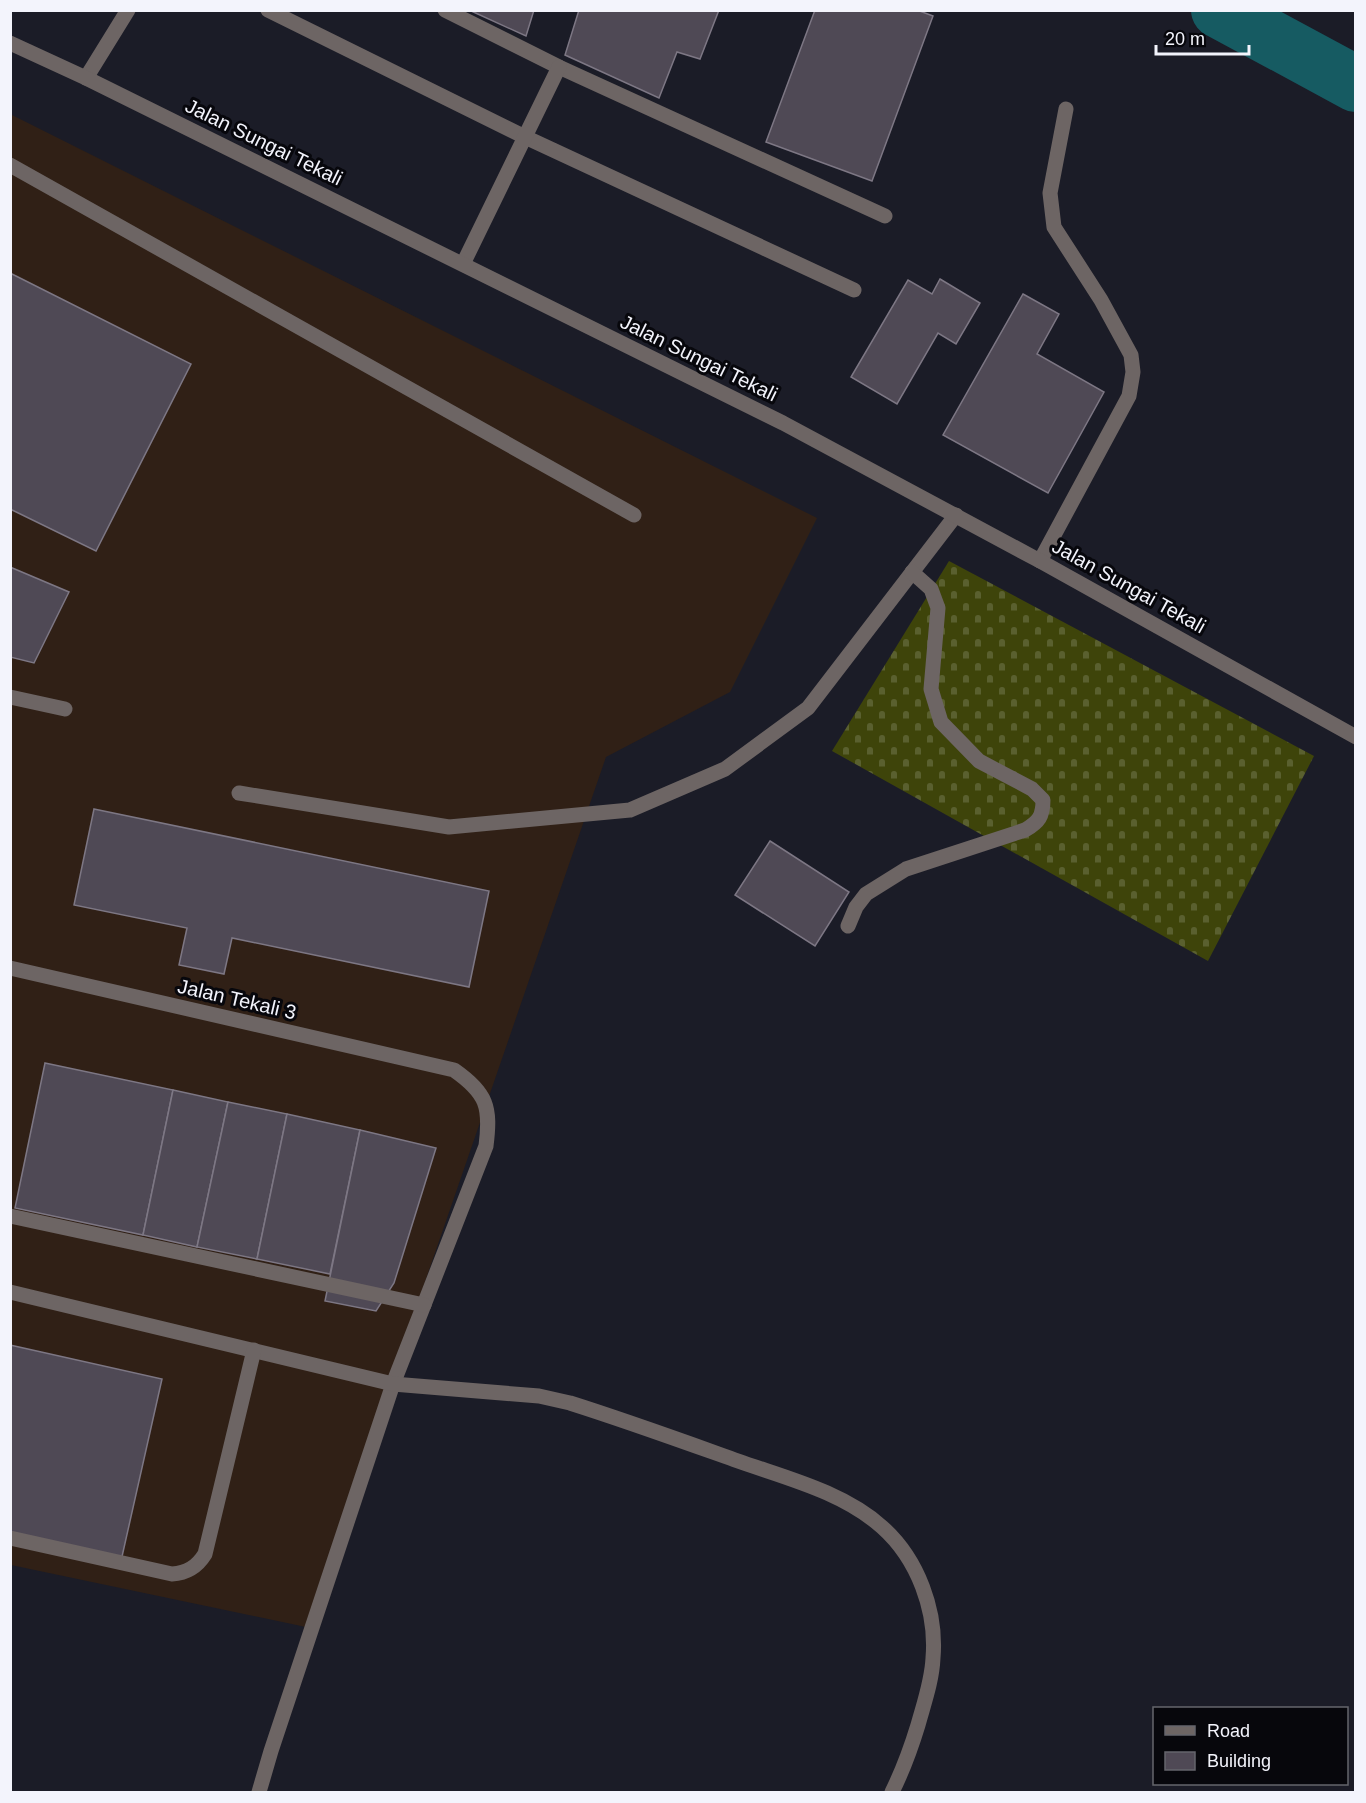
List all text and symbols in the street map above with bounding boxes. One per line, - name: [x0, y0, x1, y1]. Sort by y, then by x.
- scale bar: [1156, 18, 1249, 56]
- text: 20 m: [1165, 29, 1205, 49]
- street label: Jalan Sungai Tekali: [182, 94, 346, 190]
- street label: Jalan Sungai Tekali: [617, 310, 781, 406]
- street label: Jalan Sungai Tekali: [1048, 535, 1210, 637]
- street label: Jalan Tekali 3: [176, 975, 298, 1023]
- legend: [1153, 1707, 1348, 1785]
- text: Road: [1207, 1721, 1250, 1741]
- text: Building: [1207, 1751, 1271, 1771]

